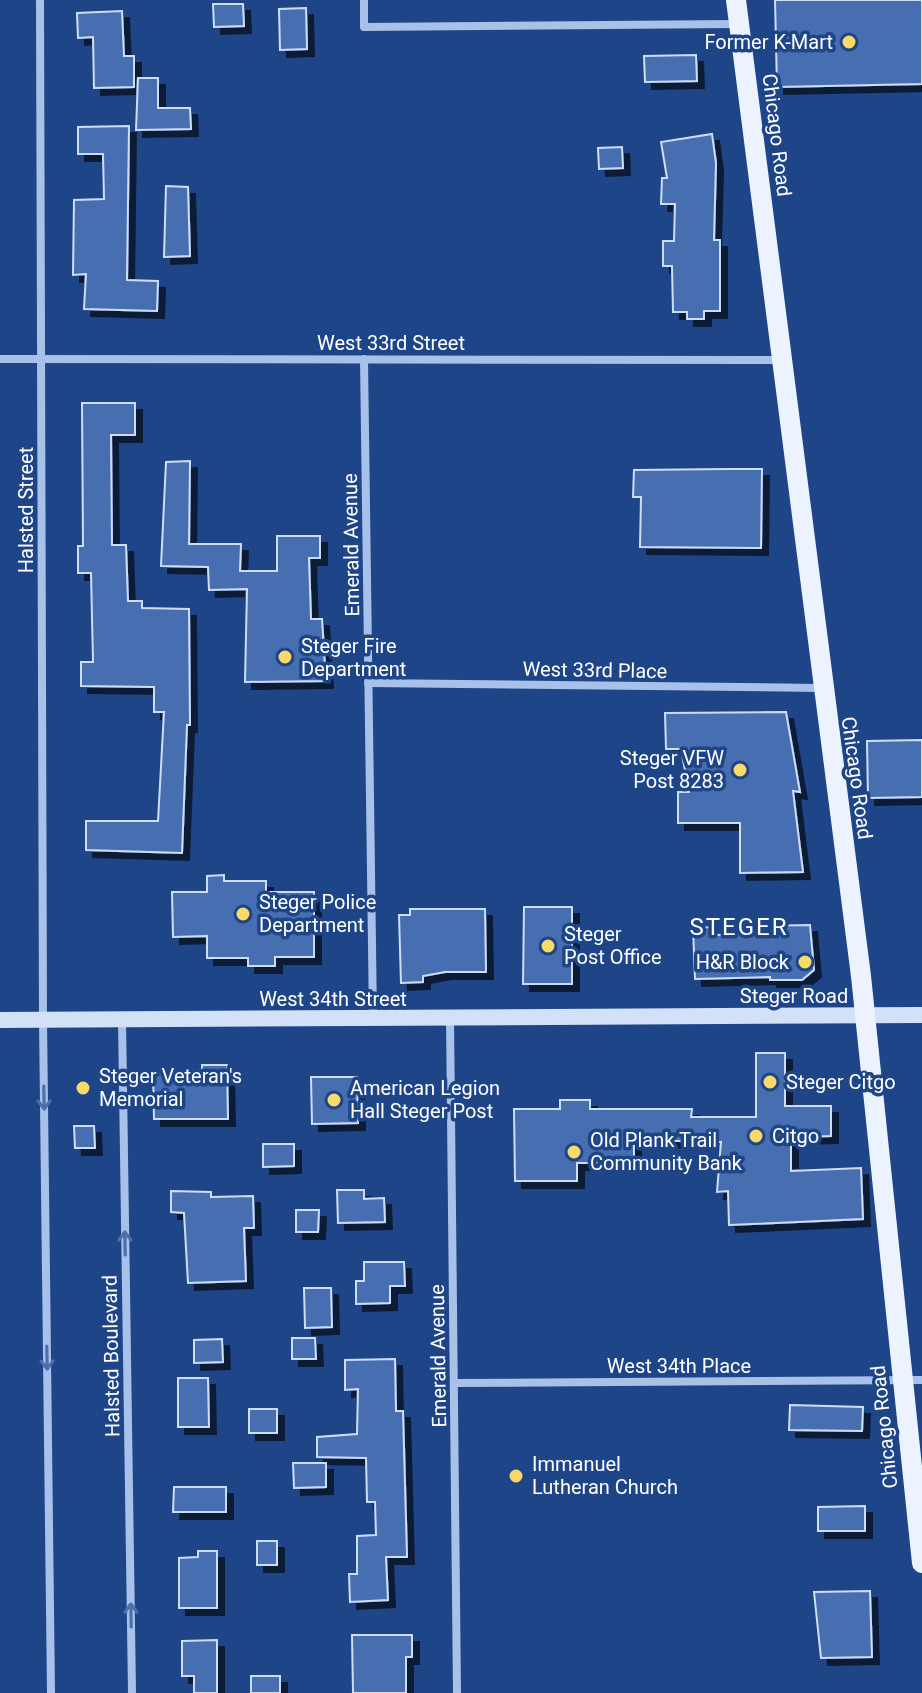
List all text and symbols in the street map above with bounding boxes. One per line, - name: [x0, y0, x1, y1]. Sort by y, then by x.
- place label: Former K-Mart: [704, 30, 833, 54]
- marker: Former K-Mart: [840, 33, 858, 51]
- street label: Chicago Road: [758, 72, 796, 198]
- street label: West 33rd Street: [317, 331, 465, 355]
- street label: Halsted Street: [14, 447, 38, 573]
- street label: Emerald Avenue: [338, 473, 364, 617]
- place label: Steger Fire Department: [301, 634, 406, 681]
- marker: Steger Fire Department: [276, 648, 294, 666]
- street label: West 33rd Place: [522, 657, 668, 683]
- street label: Chicago Road: [837, 715, 877, 841]
- place label: Steger VFW Post 8283: [620, 746, 724, 793]
- marker: Steger VFW Post 8283: [731, 761, 749, 779]
- place label: Steger Police Department: [259, 890, 376, 937]
- marker: Steger Police Department: [234, 905, 252, 923]
- district label: STEGER: [690, 913, 789, 941]
- place label: Steger Post Office: [564, 922, 662, 969]
- marker: Steger Post Office: [539, 937, 557, 955]
- place label: H&R Block: [696, 950, 790, 974]
- marker: H&R Block: [796, 953, 814, 971]
- street label: Steger Road: [740, 984, 848, 1008]
- street label: West 34th Street: [259, 987, 407, 1011]
- place label: Steger Veteran's Memorial: [99, 1064, 242, 1111]
- place label: Steger Citgo: [786, 1070, 896, 1094]
- marker: Steger Citgo: [761, 1073, 779, 1091]
- place label: American Legion Hall Steger Post: [350, 1076, 500, 1123]
- marker: Steger Veteran's Memorial: [74, 1079, 92, 1097]
- one-way arrow: [36, 1084, 52, 1111]
- marker: American Legion Hall Steger Post: [325, 1091, 343, 1109]
- place label: Citgo: [772, 1124, 819, 1148]
- marker: Citgo: [747, 1127, 765, 1145]
- place label: Old Plank Trail Community Bank: [590, 1128, 743, 1175]
- marker: Old Plank Trail Community Bank: [565, 1143, 583, 1161]
- one-way arrow: [118, 1230, 133, 1257]
- street label: Halsted Boulevard: [98, 1275, 124, 1437]
- street label: Emerald Avenue: [425, 1284, 451, 1428]
- one-way arrow: [39, 1344, 55, 1371]
- street label: West 34th Place: [607, 1354, 751, 1378]
- street label: Chicago Road: [866, 1364, 902, 1490]
- place label: Immanuel Lutheran Church: [532, 1452, 678, 1499]
- marker: Immanuel Lutheran Church: [507, 1467, 525, 1485]
- one-way arrow: [123, 1602, 138, 1629]

